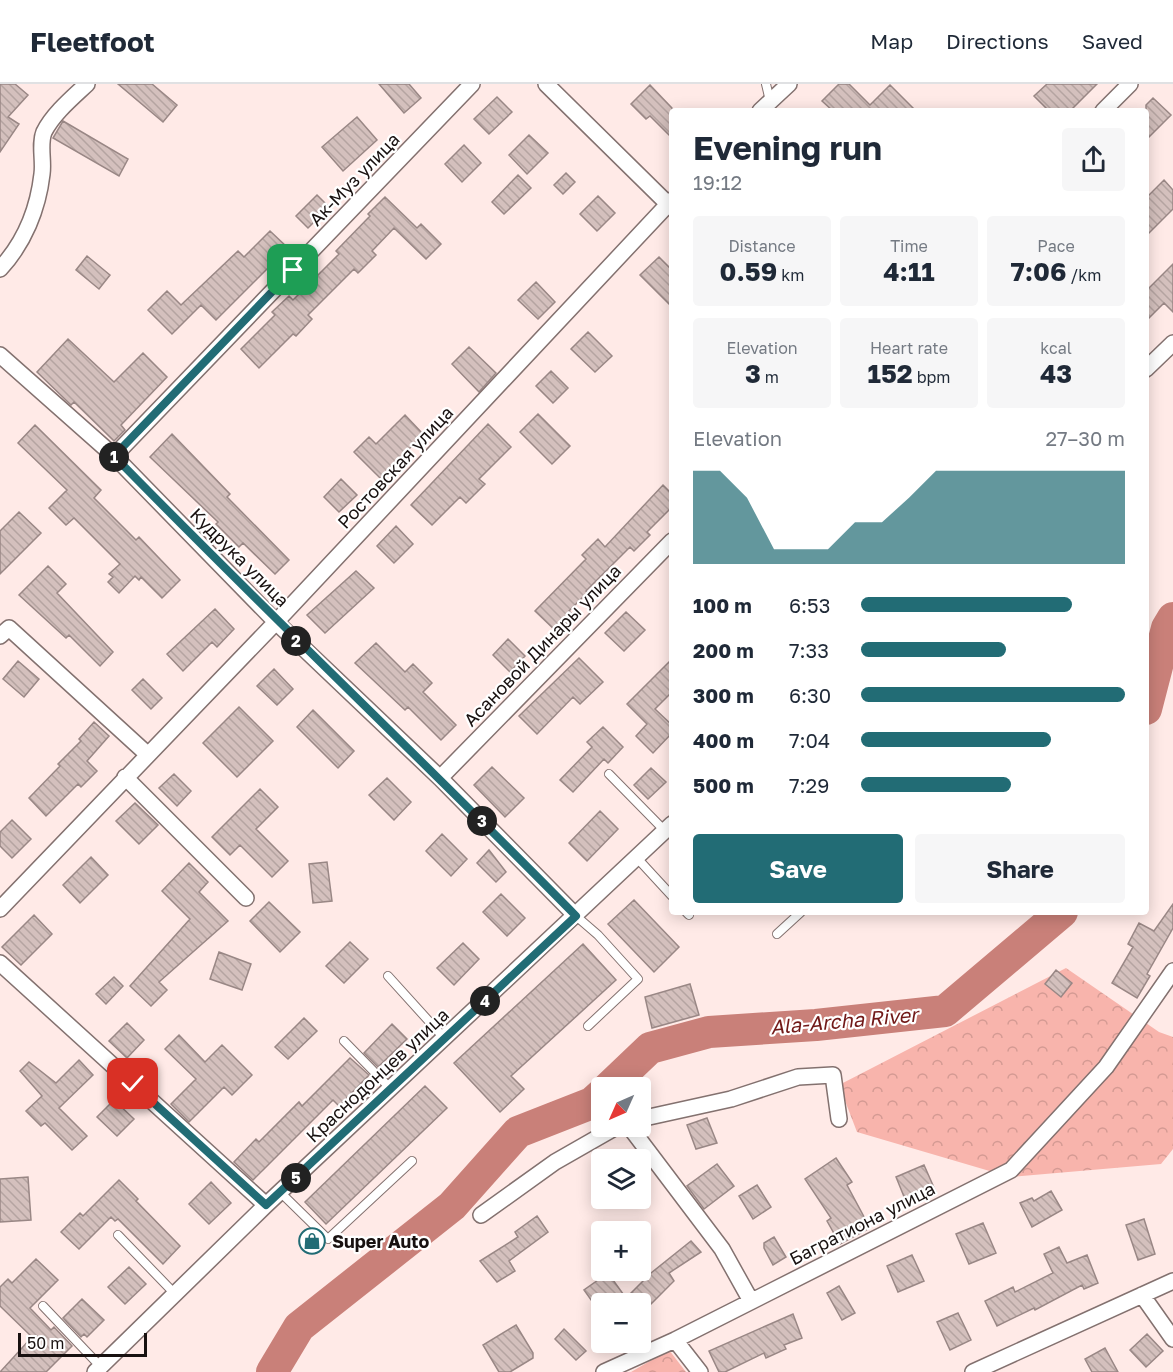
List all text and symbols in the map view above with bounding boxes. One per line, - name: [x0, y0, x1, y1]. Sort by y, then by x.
- text: Fleetfoot: [30, 25, 155, 58]
- text: Map: [870, 28, 913, 54]
- text: Directions: [946, 28, 1049, 54]
- text: Saved: [1082, 28, 1143, 54]
- street label: Ак-Муз улица: [304, 128, 404, 230]
- text: Evening run: [693, 128, 882, 167]
- button: share: [1062, 128, 1125, 191]
- text: 19:12: [693, 170, 742, 194]
- text: Distance: [728, 236, 796, 256]
- text: Time: [890, 236, 928, 256]
- text: Pace: [1037, 236, 1075, 256]
- pin: [267, 244, 318, 295]
- icon: arrive: [276, 253, 309, 286]
- text: 0.59: [720, 256, 777, 287]
- text: 4:11: [883, 256, 935, 287]
- text: 7:06: [1011, 256, 1067, 287]
- text: km: [777, 265, 804, 285]
- text: /km: [1067, 265, 1101, 285]
- text: Elevation: [726, 338, 798, 358]
- text: Heart rate: [870, 338, 948, 358]
- text: kcal: [1040, 338, 1072, 358]
- text: 3: [745, 358, 761, 389]
- text: 152: [868, 358, 913, 389]
- text: 43: [1040, 358, 1072, 389]
- text: m: [761, 367, 779, 387]
- text: bpm: [913, 367, 950, 387]
- street label: Ростовская улица: [333, 401, 457, 533]
- text: Elevation: [693, 426, 782, 450]
- text: 27–30 m: [1045, 426, 1125, 450]
- pin: 1: [99, 442, 129, 472]
- text: 1: [110, 447, 118, 467]
- street label: Кудрука улица: [186, 503, 294, 611]
- street label: Асановой Динары улица: [459, 559, 625, 731]
- text: 100 m: [693, 593, 752, 617]
- text: 6:53: [789, 593, 830, 617]
- pin: 2: [281, 626, 311, 656]
- text: 2: [291, 631, 301, 651]
- text: 200 m: [693, 638, 754, 662]
- text: 7:33: [789, 638, 829, 662]
- text: 300 m: [693, 683, 754, 707]
- text: 6:30: [789, 683, 831, 707]
- text: 400 m: [693, 728, 754, 752]
- text: 7:04: [789, 728, 830, 752]
- text: 500 m: [693, 773, 754, 797]
- text: 7:29: [789, 773, 829, 797]
- pin: 3: [467, 806, 497, 836]
- text: 3: [477, 811, 487, 831]
- button: Save: [693, 834, 903, 903]
- button: Share: [915, 834, 1125, 903]
- pin: 4: [470, 986, 500, 1016]
- text: 4: [480, 991, 490, 1011]
- water label: Ala-Archa River: [769, 1001, 922, 1038]
- street label: Краснодонцев улица: [301, 1003, 453, 1147]
- pin: [107, 1058, 158, 1109]
- icon: check: [116, 1067, 149, 1100]
- north arrow: [591, 1077, 651, 1137]
- map controls: [591, 1077, 651, 1353]
- button: layers: [591, 1149, 651, 1209]
- pin: 5: [281, 1163, 311, 1193]
- text: 5: [291, 1168, 301, 1188]
- street label: Багратиона улица: [786, 1177, 938, 1269]
- button: +: [591, 1221, 651, 1281]
- shop icon: Super Auto: [297, 1226, 327, 1256]
- place label: Super Auto: [332, 1230, 429, 1252]
- button: −: [591, 1293, 651, 1353]
- scale bar: [18, 1330, 147, 1358]
- text: 50 m: [27, 1333, 64, 1353]

